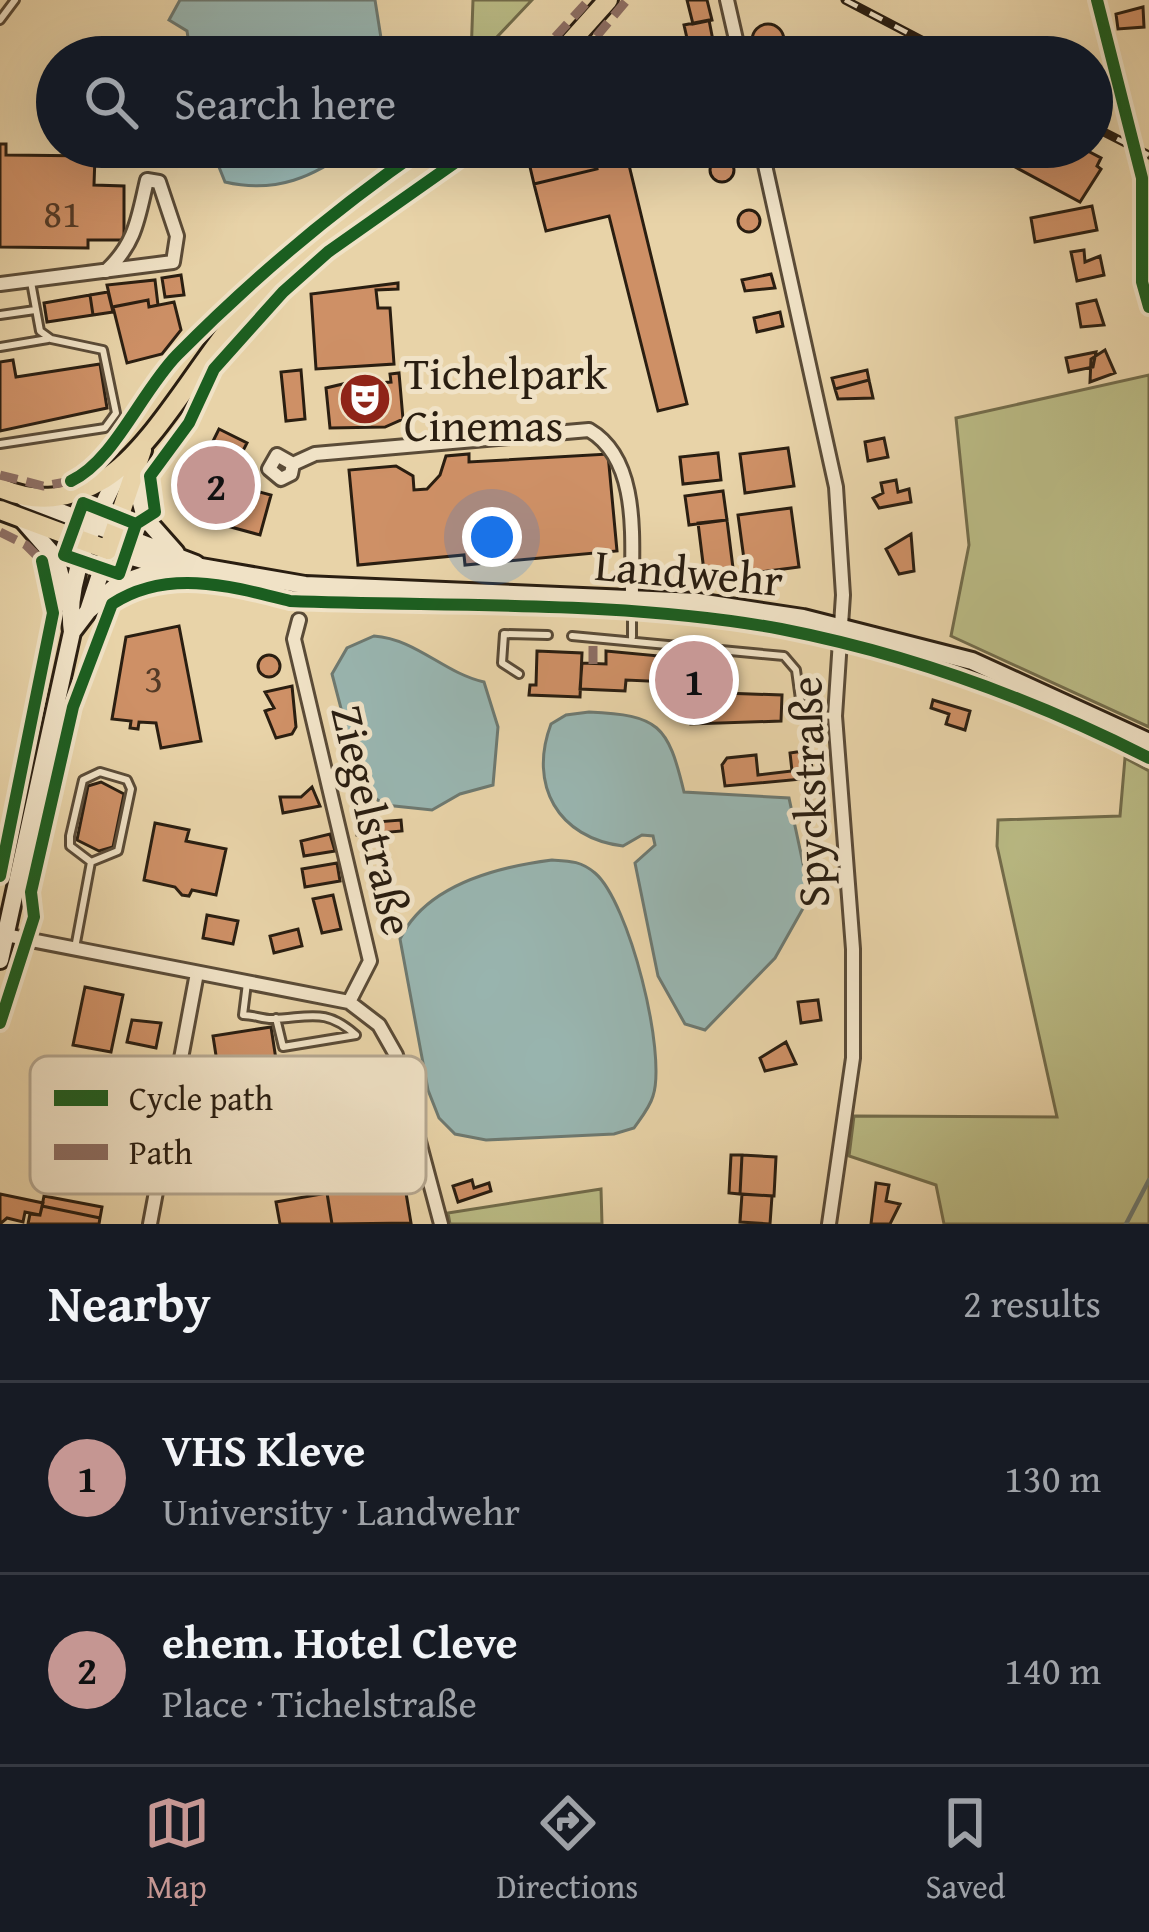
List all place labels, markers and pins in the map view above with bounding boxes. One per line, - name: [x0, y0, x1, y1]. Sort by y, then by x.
- place label: Tichelpark Cinemas: [404, 340, 607, 457]
- theatre icon: Tichelpark Cinemas: [337, 371, 393, 427]
- pin: 2: [177, 440, 255, 530]
- pin: 1: [655, 635, 733, 725]

